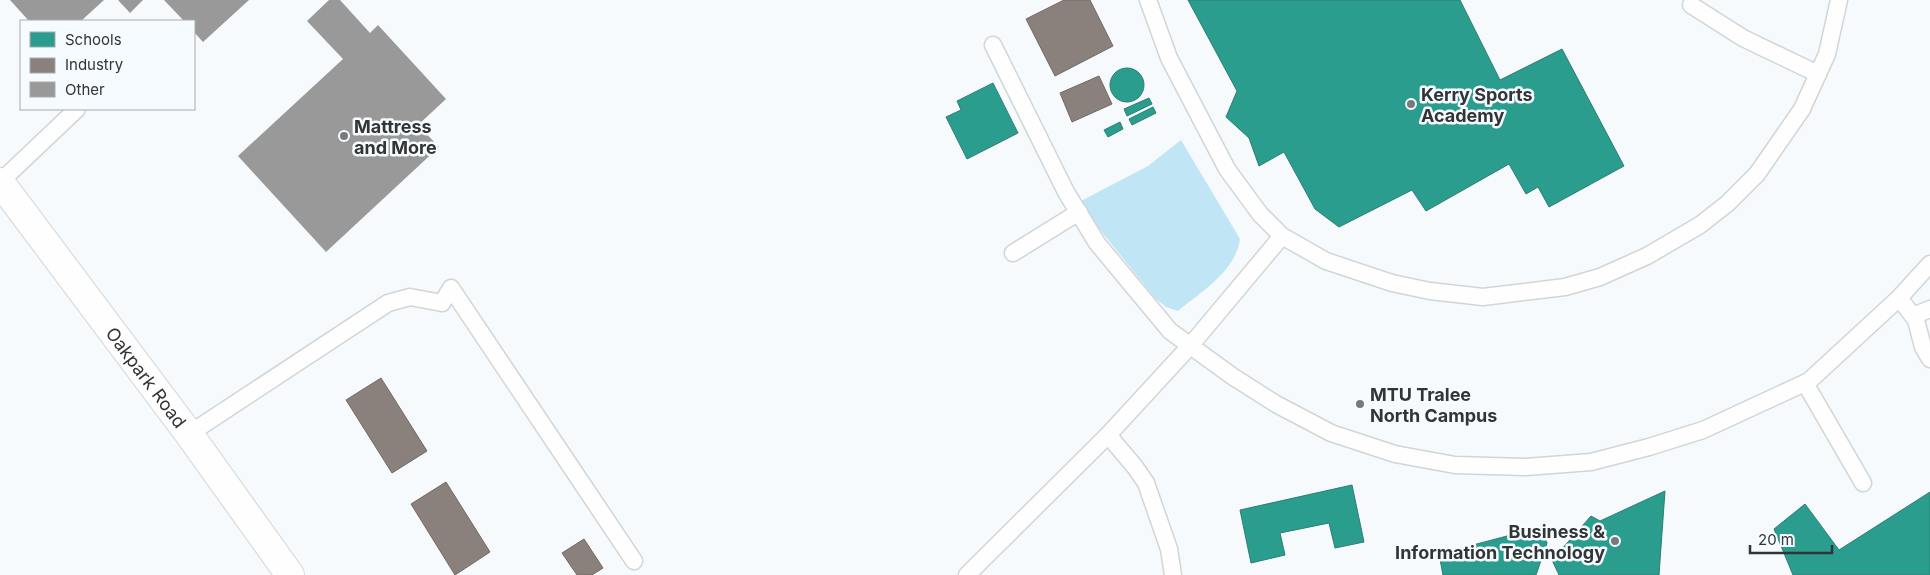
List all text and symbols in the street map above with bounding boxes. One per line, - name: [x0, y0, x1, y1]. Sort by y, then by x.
- legend: [20, 20, 195, 110]
- text: Schools: [65, 30, 122, 49]
- text: Industry: [65, 55, 124, 74]
- text: Other: [65, 80, 105, 99]
- place label: Kerry Sports Academy: [1421, 84, 1533, 126]
- marker: Kerry Sports Academy: [1405, 98, 1417, 110]
- place label: Mattress and More: [354, 116, 437, 158]
- marker: Mattress and More: [338, 130, 350, 142]
- street label: Oakpark Road: [102, 323, 191, 432]
- place label: MTU Tralee North Campus: [1370, 384, 1497, 426]
- marker: MTU Tralee North Campus: [1354, 398, 1366, 410]
- place label: Business & Information Technology: [1395, 521, 1605, 563]
- scale bar: [1750, 522, 1832, 554]
- text: 20 m: [1758, 530, 1794, 549]
- marker: Business & Information Technology: [1609, 535, 1621, 547]

